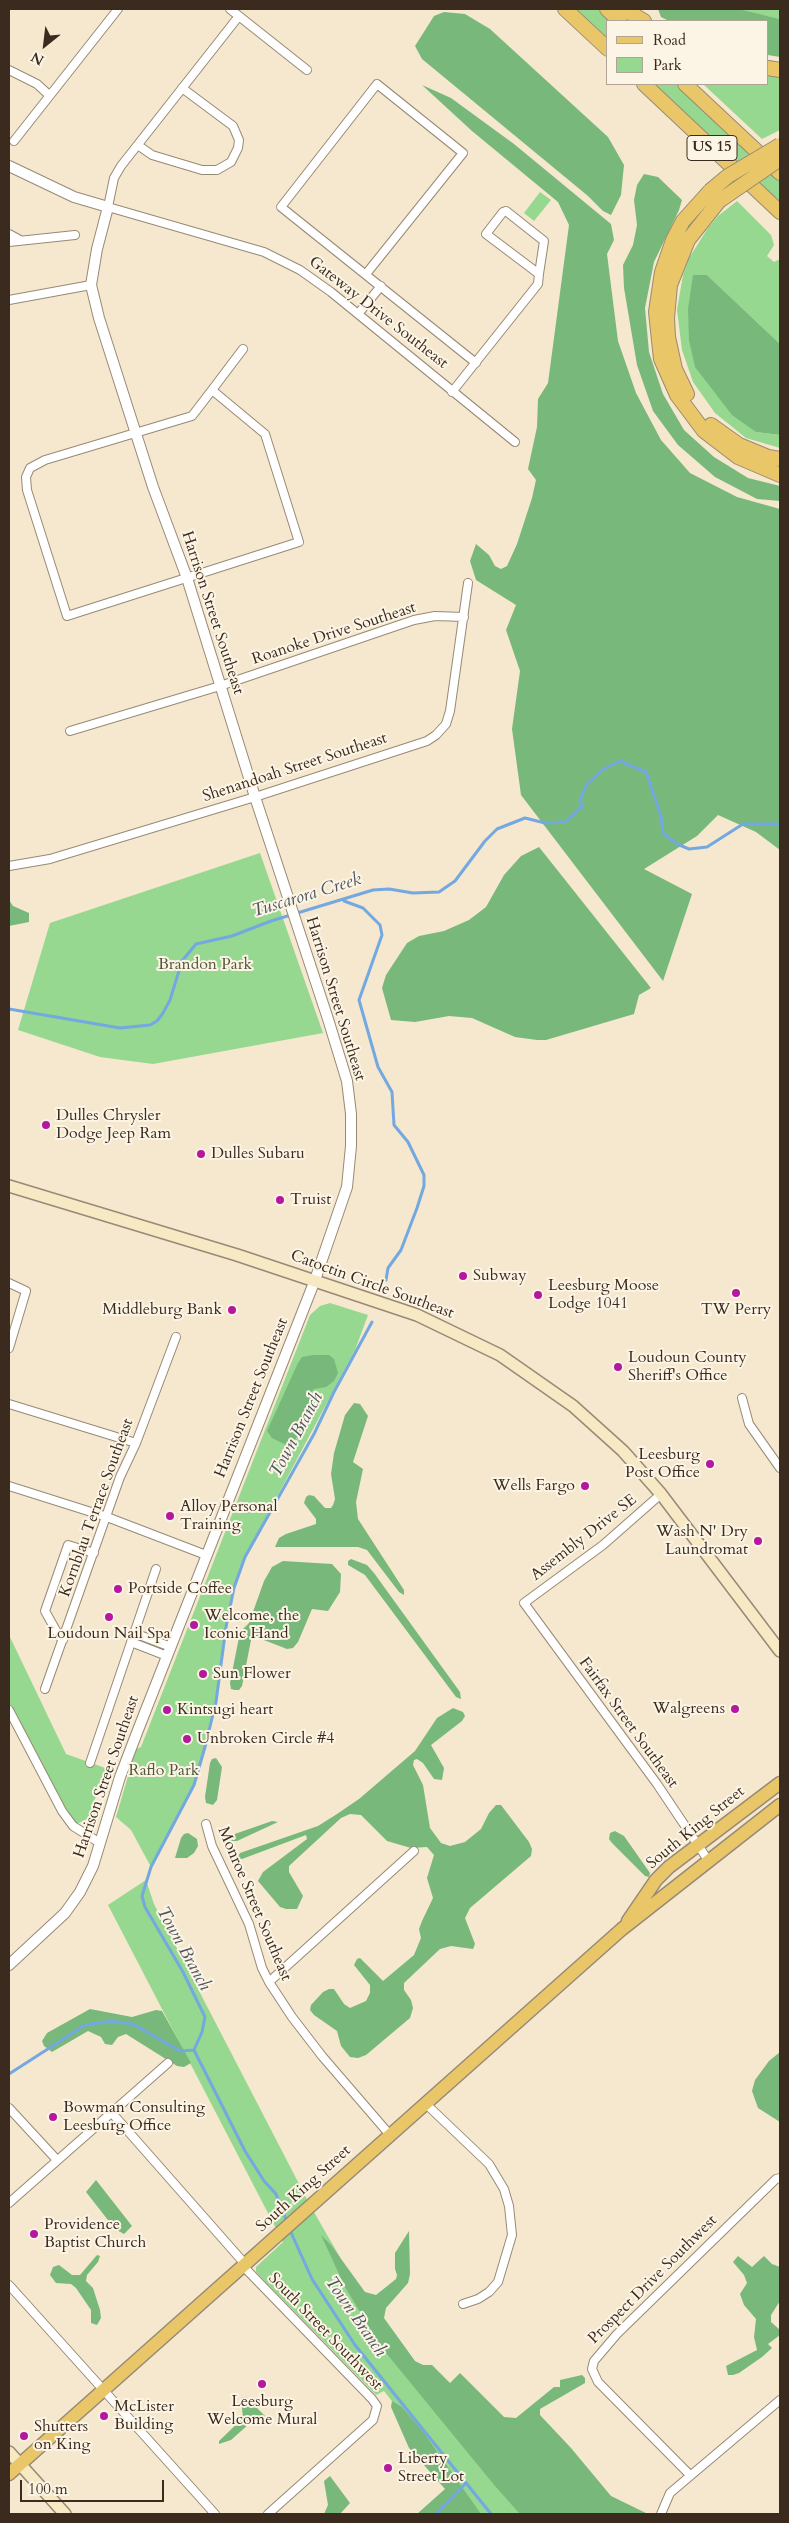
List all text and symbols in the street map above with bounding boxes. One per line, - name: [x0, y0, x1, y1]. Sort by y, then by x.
- north arrow: [20, 20, 70, 70]
- legend: [606, 20, 769, 85]
- text: Road: [653, 30, 686, 50]
- text: N: [28, 47, 47, 70]
- text: Park: [653, 55, 682, 75]
- road number: US 15: [687, 136, 737, 160]
- street label: Gateway Drive Southeast: [305, 253, 451, 373]
- street label: Harrison Street Southeast: [177, 529, 247, 697]
- street label: Roanoke Drive Southeast: [250, 598, 418, 670]
- street label: Shenandoah Street Southeast: [200, 729, 390, 807]
- water label: Tuscarora Creek: [250, 869, 364, 923]
- street label: Harrison Street Southeast: [301, 915, 369, 1083]
- park label: Brandon Park: [158, 955, 252, 975]
- place label: Dulles Chrysler Dodge Jeep Ram: [56, 1106, 171, 1144]
- marker: Dulles Chrysler Dodge Jeep Ram: [40, 1119, 52, 1131]
- place label: Dulles Subaru: [211, 1144, 305, 1164]
- marker: Dulles Subaru: [195, 1148, 207, 1160]
- place label: Truist: [290, 1190, 331, 1210]
- marker: Truist: [274, 1194, 286, 1206]
- street label: Catoctin Circle Southeast: [288, 1246, 456, 1324]
- place label: Subway: [473, 1266, 527, 1286]
- marker: Subway: [457, 1270, 469, 1282]
- place label: Leesburg Moose Lodge 1041: [548, 1276, 659, 1314]
- marker: TW Perry: [730, 1287, 742, 1299]
- marker: Leesburg Moose Lodge 1041: [532, 1289, 544, 1301]
- place label: Middleburg Bank: [102, 1300, 222, 1320]
- place label: TW Perry: [701, 1300, 771, 1320]
- marker: Middleburg Bank: [226, 1304, 238, 1316]
- street label: Harrison Street Southeast: [211, 1315, 293, 1481]
- place label: Loudoun County Sheriff's Office: [628, 1348, 747, 1386]
- marker: Loudoun County Sheriff's Office: [612, 1361, 624, 1373]
- water label: Town Branch: [266, 1389, 328, 1481]
- street label: Kornblau Terrace Southeast: [56, 1416, 138, 1600]
- place label: Leesburg Post Office: [625, 1445, 700, 1483]
- marker: Leesburg Post Office: [704, 1458, 716, 1470]
- place label: Wells Fargo: [493, 1476, 575, 1496]
- marker: Wells Fargo: [579, 1480, 591, 1492]
- street label: Assembly Drive SE: [527, 1491, 641, 1585]
- place label: Alloy Personal Training: [180, 1497, 278, 1535]
- marker: Alloy Personal Training: [164, 1510, 176, 1522]
- place label: Wash N' Dry Laundromat: [656, 1522, 748, 1560]
- marker: Wash N' Dry Laundromat: [752, 1535, 764, 1547]
- place label: Portside Coffee: [128, 1579, 232, 1599]
- marker: Portside Coffee: [112, 1583, 124, 1595]
- place label: Welcome, the Iconic Hand: [204, 1606, 299, 1644]
- marker: Loudoun Nail Spa: [103, 1611, 115, 1623]
- marker: Welcome, the Iconic Hand: [188, 1619, 200, 1631]
- place label: Loudoun Nail Spa: [47, 1624, 171, 1644]
- street label: Fairfax Street Southeast: [574, 1654, 682, 1792]
- place label: Sun Flower: [213, 1664, 291, 1684]
- marker: Sun Flower: [197, 1668, 209, 1680]
- street label: Harrison Street Southeast: [70, 1693, 144, 1861]
- place label: Walgreens: [653, 1699, 725, 1719]
- place label: Kintsugi heart: [177, 1700, 273, 1720]
- marker: Walgreens: [729, 1703, 741, 1715]
- marker: Kintsugi heart: [161, 1704, 173, 1716]
- place label: Unbroken Circle #4: [197, 1729, 334, 1749]
- marker: Unbroken Circle #4: [181, 1733, 193, 1745]
- park label: Raflo Park: [129, 1761, 199, 1781]
- street label: South King Street: [643, 1783, 749, 1873]
- street label: Monroe Street Southeast: [213, 1824, 295, 1984]
- water label: Town Branch: [151, 1903, 215, 1995]
- place label: Bowman Consulting Leesburg Office: [63, 2098, 205, 2136]
- marker: Bowman Consulting Leesburg Office: [47, 2111, 59, 2123]
- street label: South King Street: [253, 2141, 355, 2237]
- street label: Prospect Drive Southwest: [585, 2212, 721, 2348]
- place label: Providence Baptist Church: [44, 2215, 146, 2253]
- marker: Providence Baptist Church: [28, 2228, 40, 2240]
- street label: South Street Southwest: [264, 2269, 386, 2395]
- water label: Town Branch: [319, 2273, 391, 2361]
- marker: Leesburg Welcome Mural: [256, 2378, 268, 2390]
- place label: Leesburg Welcome Mural: [207, 2392, 317, 2430]
- place label: McLister Building: [114, 2397, 174, 2435]
- marker: McLister Building: [98, 2410, 110, 2422]
- place label: Shutters on King: [34, 2417, 91, 2455]
- marker: Shutters on King: [18, 2430, 30, 2442]
- place label: Liberty Street Lot: [398, 2449, 464, 2487]
- marker: Liberty Street Lot: [382, 2462, 394, 2474]
- scale bar: [22, 2470, 166, 2502]
- text: 100 m: [28, 2479, 68, 2499]

